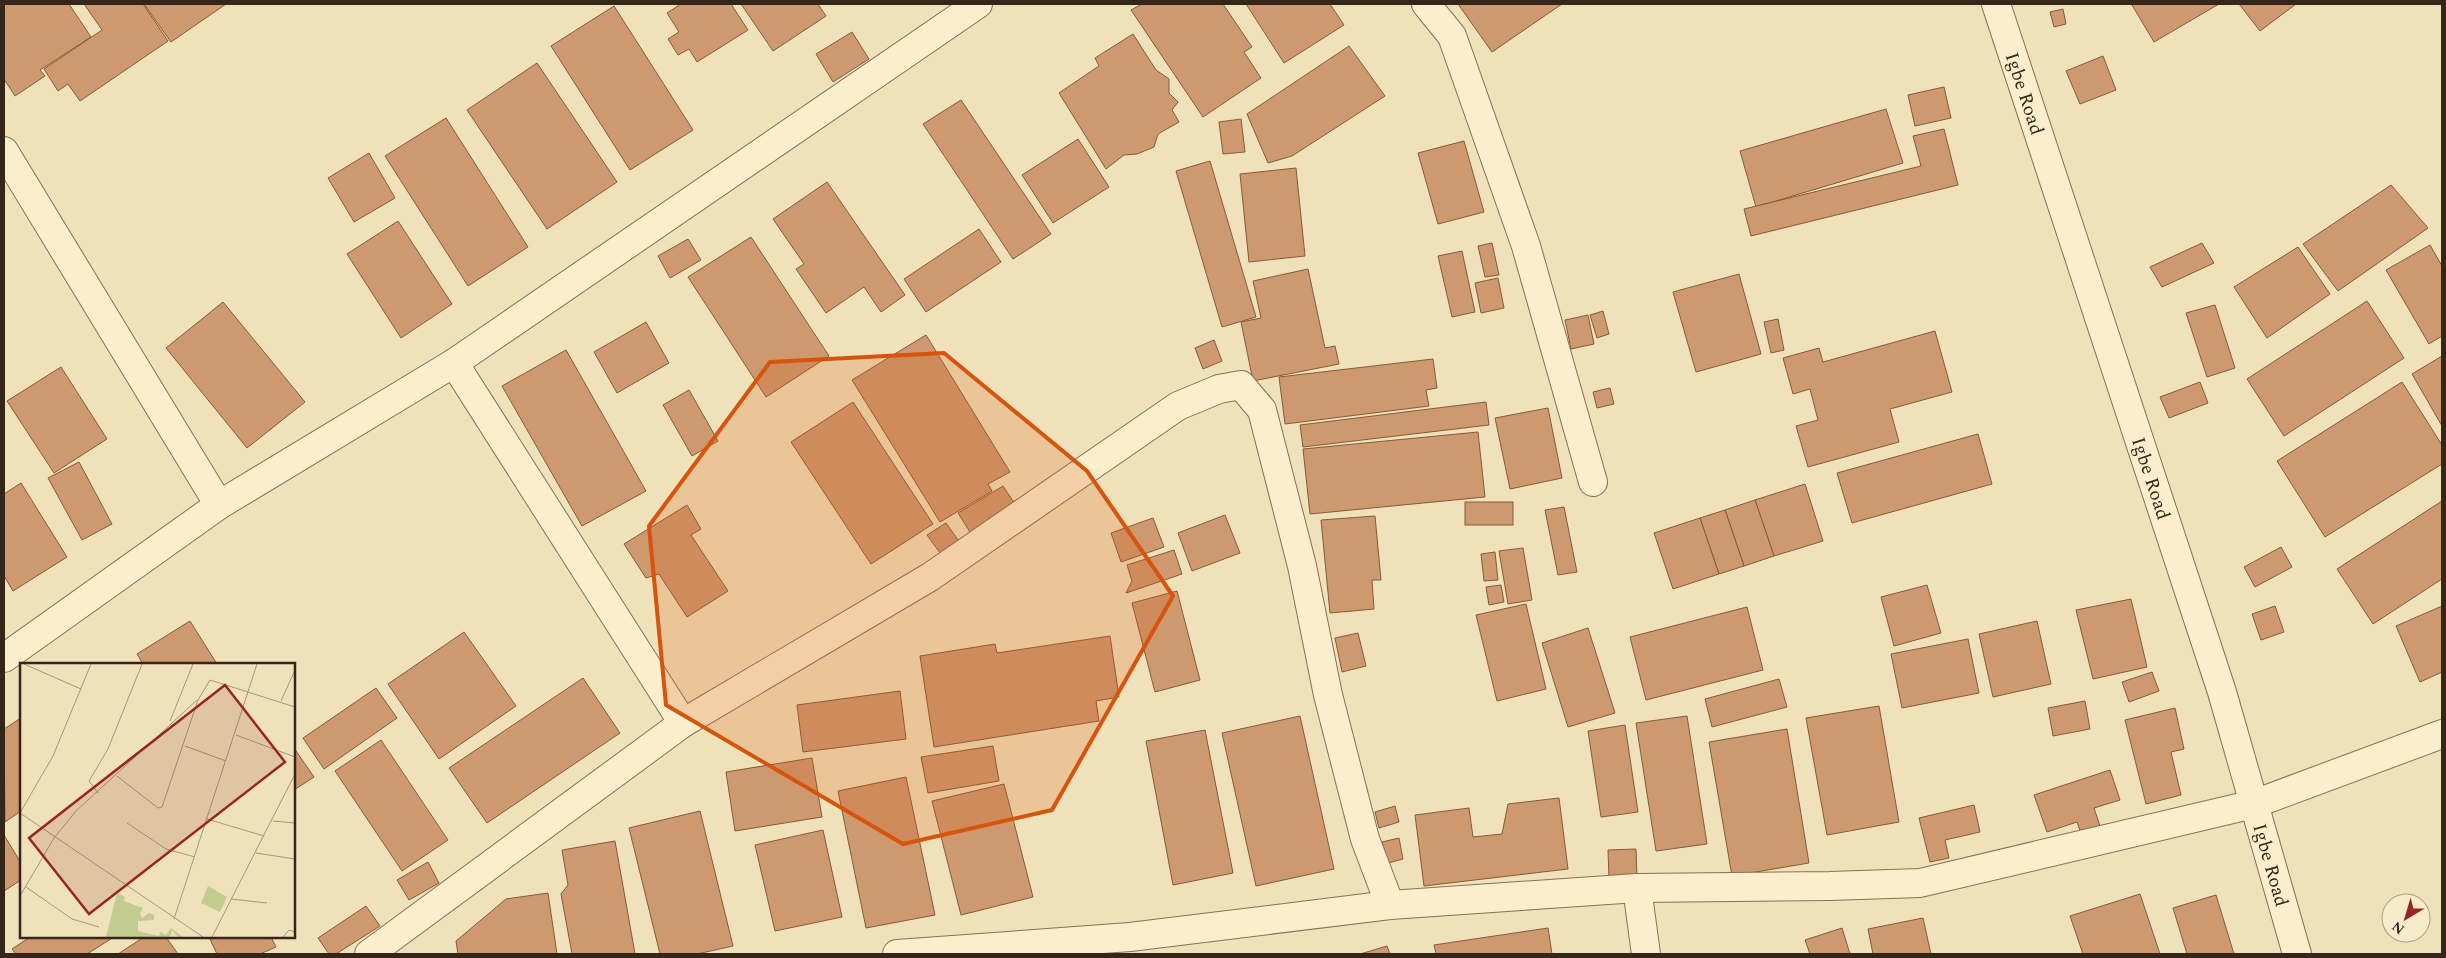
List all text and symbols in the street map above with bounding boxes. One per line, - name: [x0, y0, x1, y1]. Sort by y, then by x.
- street label: Igbe Road: [1997, 49, 2051, 139]
- street label: Igbe Road: [2123, 433, 2177, 524]
- inset map: [20, 663, 295, 938]
- street label: Igbe Road: [2244, 820, 2296, 910]
- north arrow: [2381, 893, 2431, 943]
- text: N: [2387, 916, 2409, 940]

